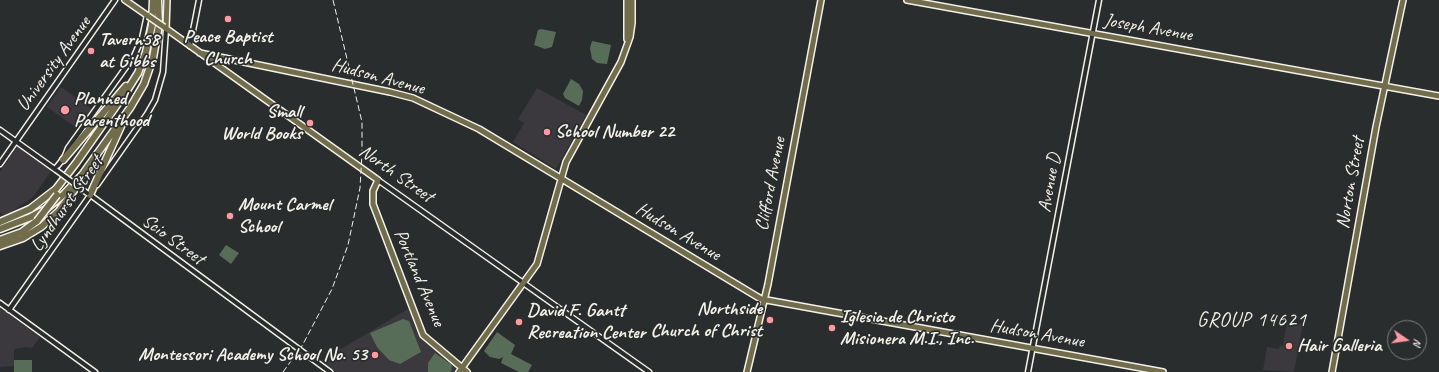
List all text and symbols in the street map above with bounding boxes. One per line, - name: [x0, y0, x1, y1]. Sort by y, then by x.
- street label: Joseph Avenue: [1102, 9, 1194, 47]
- street label: University Avenue: [12, 12, 96, 116]
- marker: Peace Baptist Church: [223, 14, 233, 24]
- place label: Peace Baptist Church: [183, 26, 273, 70]
- place label: Tavern58 at Gibbs: [99, 29, 159, 73]
- marker: Tavern58 at Gibbs: [86, 46, 96, 56]
- street label: Hudson Avenue: [329, 54, 427, 100]
- place label: Planned Parenthood: [74, 88, 149, 132]
- place label: Small World Books: [222, 101, 302, 145]
- marker: Planned Parenthood: [59, 104, 71, 116]
- marker: Small World Books: [305, 118, 315, 128]
- place label: School Number 22: [555, 121, 674, 143]
- marker: School Number 22: [542, 127, 552, 137]
- street label: Clifford Avenue: [751, 135, 791, 233]
- street label: Norton Street: [1332, 135, 1370, 231]
- street label: North Street: [354, 140, 438, 208]
- street label: Lyndhurst Street: [26, 152, 108, 256]
- street label: Avenue D: [1034, 152, 1066, 214]
- place label: Mount Carmel School: [238, 194, 331, 238]
- street label: Hudson Avenue: [631, 198, 725, 266]
- street label: Scio Street: [137, 210, 209, 270]
- marker: Mount Carmel School: [225, 211, 235, 221]
- street label: Portland Avenue: [388, 226, 450, 330]
- place label: Northside Church of Christ: [651, 298, 762, 342]
- place label: David F. Gantt Recreation Center: [527, 300, 645, 344]
- place label: Iglesia de Christo Misionera M.I., Inc.: [840, 306, 974, 350]
- district label: GROUP 14621: [1197, 309, 1307, 333]
- marker: Northside Church of Christ: [765, 315, 775, 325]
- street label: Hudson Avenue: [988, 315, 1086, 353]
- marker: David F. Gantt Recreation Center: [514, 317, 524, 327]
- north arrow: [1387, 320, 1427, 360]
- marker: Iglesia de Christo Misionera M.I., Inc.: [827, 323, 837, 333]
- place label: Hair Galleria: [1297, 335, 1382, 357]
- text: N: [1410, 338, 1425, 347]
- marker: Hair Galleria: [1284, 341, 1294, 351]
- place label: Montessori Academy School No. 53: [138, 344, 367, 366]
- marker: Montessori Academy School No. 53: [370, 350, 380, 360]

